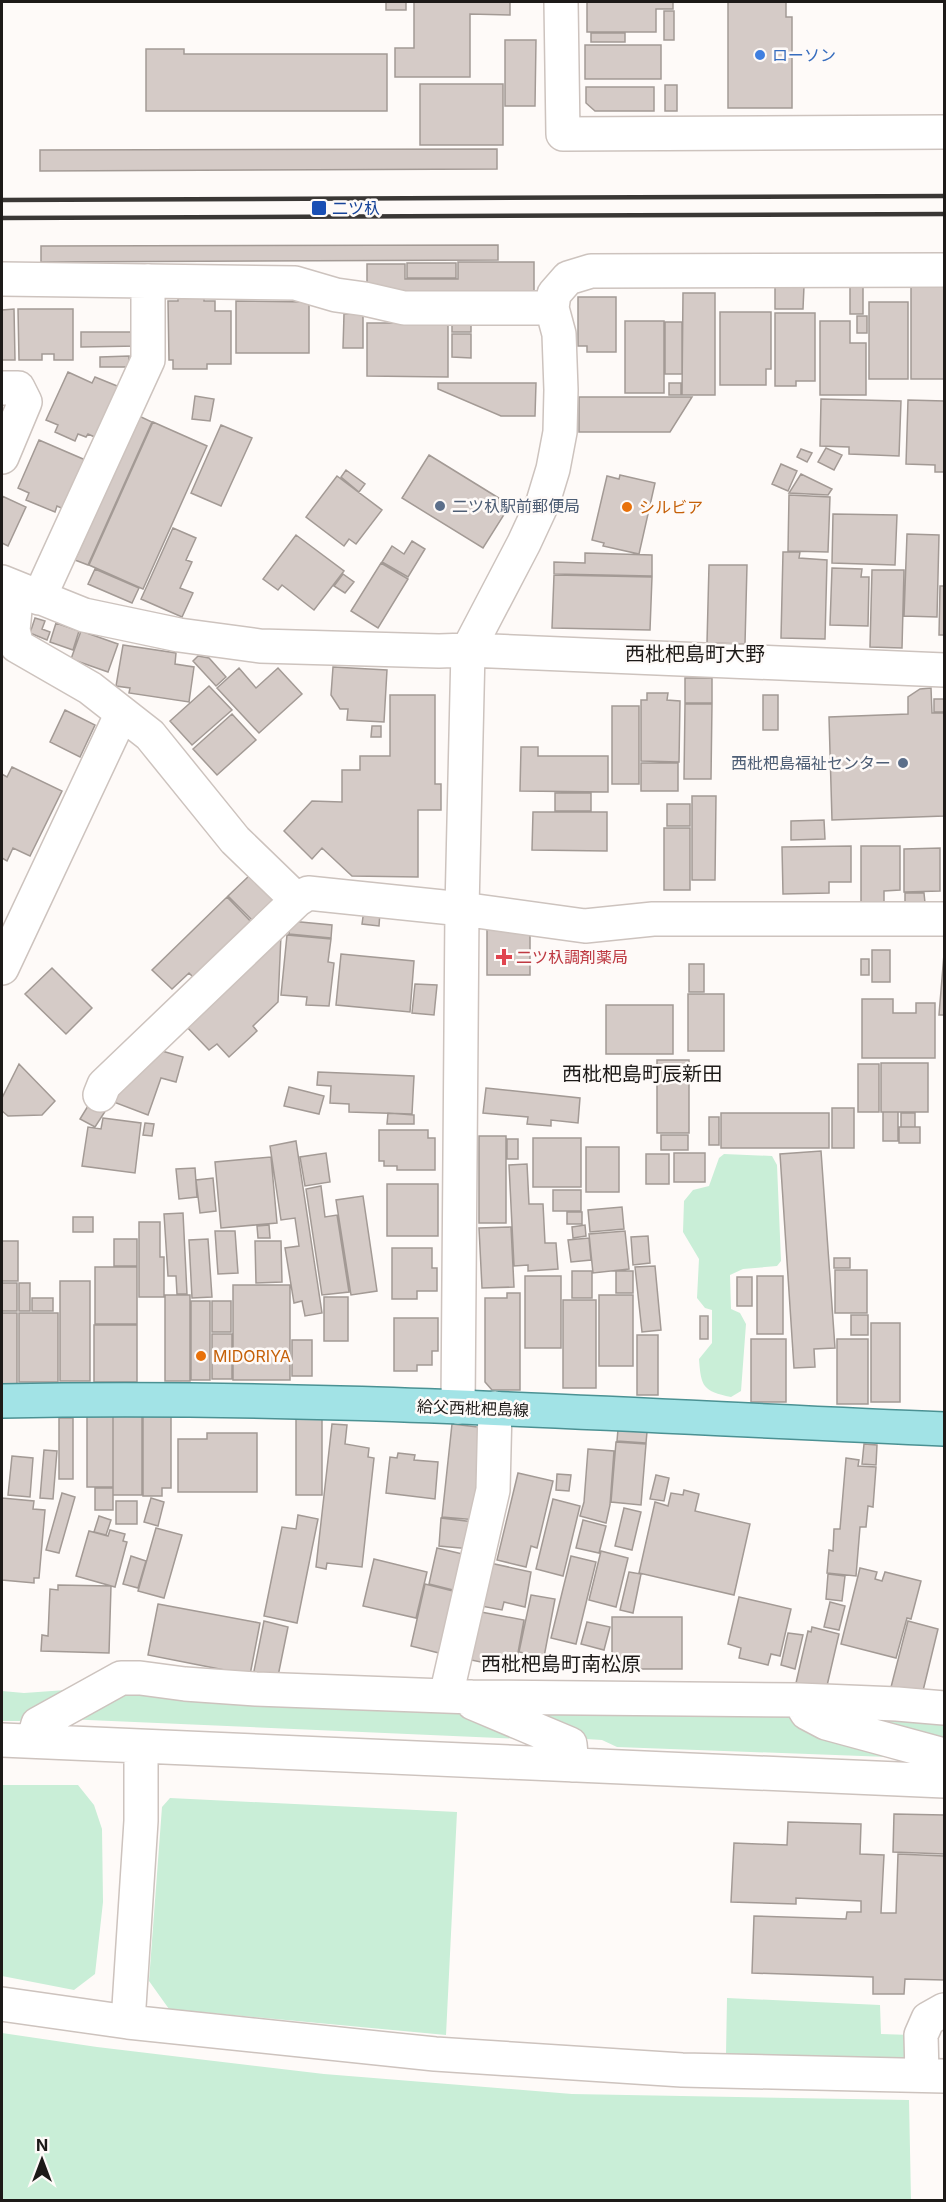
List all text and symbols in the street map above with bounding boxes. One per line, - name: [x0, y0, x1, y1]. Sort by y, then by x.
- place label: ローソン: [772, 45, 836, 65]
- marker: ローソン: [753, 48, 767, 62]
- place label: 二ツ杁: [332, 198, 380, 218]
- marker: 二ツ杁: [310, 199, 328, 217]
- place label: 二ツ杁駅前郵便局: [452, 496, 580, 516]
- place label: シルビア: [639, 497, 703, 517]
- marker: 二ツ杁駅前郵便局: [433, 499, 447, 513]
- marker: シルビア: [620, 500, 634, 514]
- district label: 西枇杷島町大野: [625, 642, 765, 666]
- place label: 西枇杷島福祉センター: [731, 753, 891, 773]
- marker: 西枇杷島福祉センター: [896, 756, 910, 770]
- place label: 二ツ杁調剤薬局: [516, 947, 628, 967]
- marker: 二ツ杁調剤薬局: [497, 950, 511, 964]
- district label: 西枇杷島町辰新田: [562, 1062, 722, 1086]
- place label: MIDORIYA: [213, 1346, 291, 1366]
- marker: MIDORIYA: [194, 1349, 208, 1363]
- street label: 給父西枇杷島線: [417, 1396, 529, 1420]
- district label: 西枇杷島町南松原: [481, 1652, 641, 1676]
- north arrow: [12, 2130, 72, 2190]
- text: N: [36, 2135, 48, 2155]

